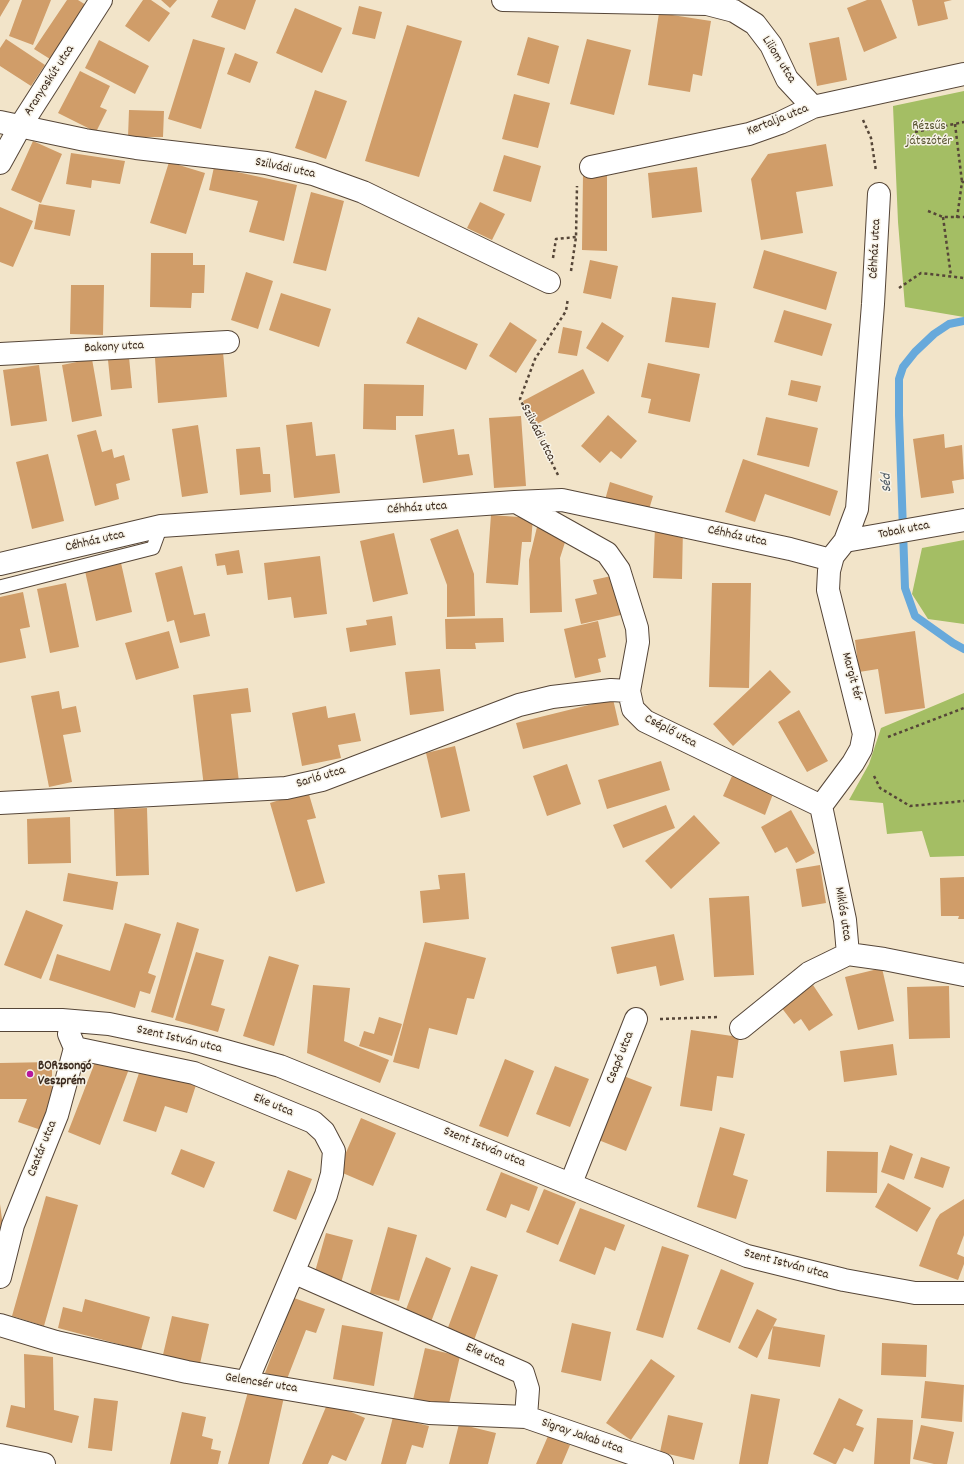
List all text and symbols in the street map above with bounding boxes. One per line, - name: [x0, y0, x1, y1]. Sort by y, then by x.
- street label: Liliom utca: [757, 34, 799, 86]
- street label: Aranyoskút utca: [21, 43, 79, 119]
- street label: Kertalja utca: [745, 102, 811, 140]
- park label: Rézsűs játszótér: [906, 119, 952, 150]
- street label: Szilvádi utca: [253, 155, 317, 183]
- street label: Céhház utca: [867, 219, 885, 279]
- street label: Bakony utca: [84, 339, 144, 357]
- street label: Szilvádi utca: [516, 402, 558, 464]
- water label: Séd: [879, 473, 897, 493]
- street label: Céhház utca: [386, 499, 448, 519]
- street label: Tobak utca: [877, 518, 931, 544]
- street label: Céhház utca: [706, 523, 768, 551]
- street label: Céhház utca: [64, 528, 126, 556]
- street label: Margit tér: [837, 651, 865, 703]
- street label: Cséplő utca: [641, 712, 699, 752]
- street label: Sarló utca: [295, 763, 347, 793]
- street label: Miklós utca: [830, 886, 854, 942]
- street label: Szent István utca: [135, 1023, 223, 1057]
- street label: Csapó utca: [604, 1030, 638, 1086]
- place label: BORzsongó Veszprém: [38, 1059, 92, 1090]
- marker: BORzsongó Veszprém: [25, 1069, 35, 1079]
- street label: Eke utca: [251, 1091, 295, 1121]
- street label: Csatár utca: [25, 1119, 61, 1179]
- street label: Szent István utca: [441, 1124, 527, 1172]
- street label: Szent István utca: [742, 1246, 830, 1284]
- street label: Eke utca: [463, 1340, 507, 1372]
- street label: Gelencsér utca: [224, 1371, 298, 1397]
- street label: Sigray Jakab utca: [539, 1416, 625, 1458]

